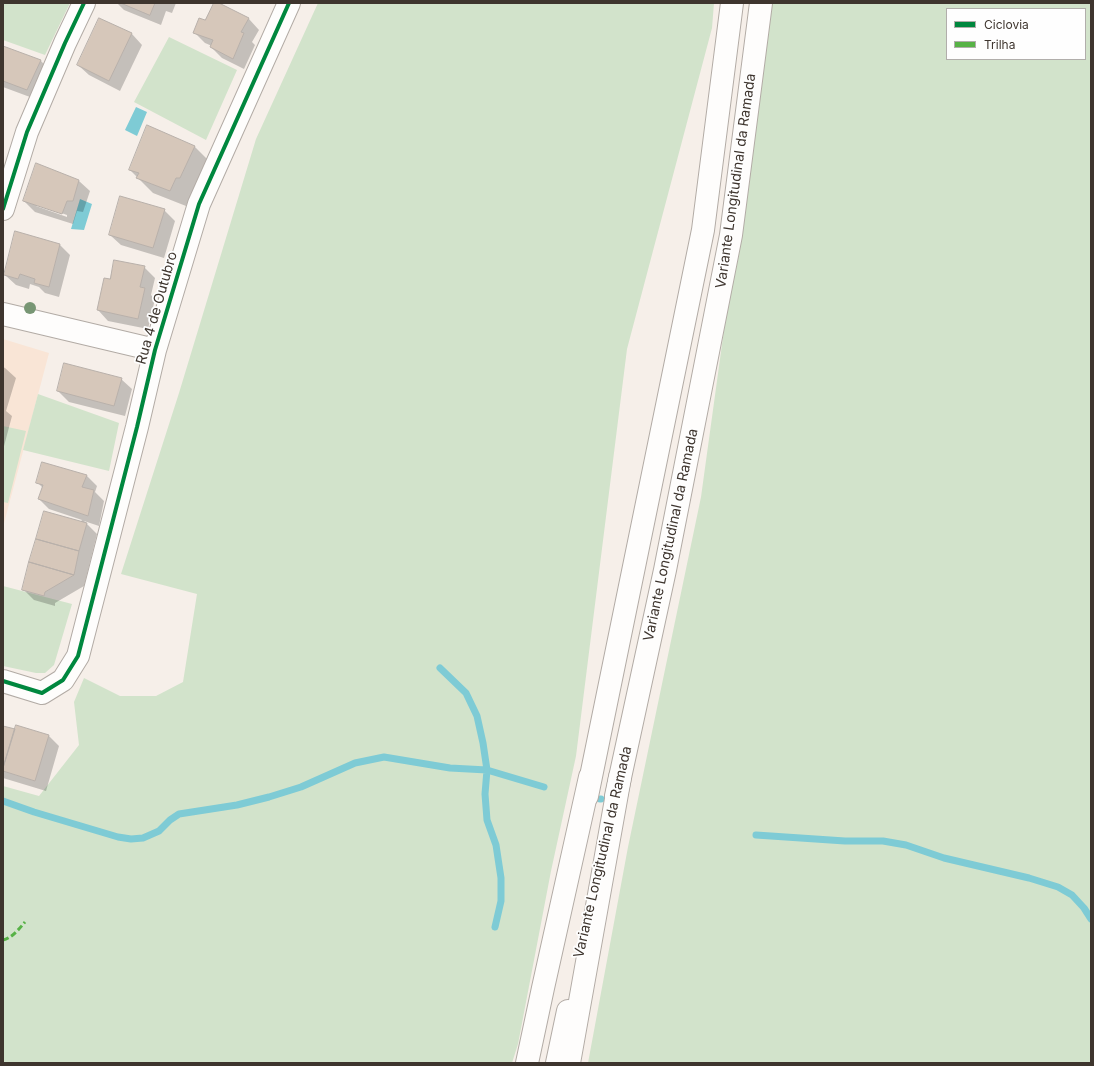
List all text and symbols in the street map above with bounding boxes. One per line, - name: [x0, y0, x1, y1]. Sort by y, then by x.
- legend: [946, 8, 1086, 60]
- text: Ciclovia: [984, 17, 1029, 32]
- text: Trilha: [984, 37, 1015, 52]
- street label: Variante Longitudinal da Ramada: [713, 72, 759, 290]
- street label: Rua 4 de Outubro: [133, 250, 181, 366]
- street label: Variante Longitudinal da Ramada: [640, 427, 702, 643]
- street label: Variante Longitudinal da Ramada: [570, 744, 636, 960]

